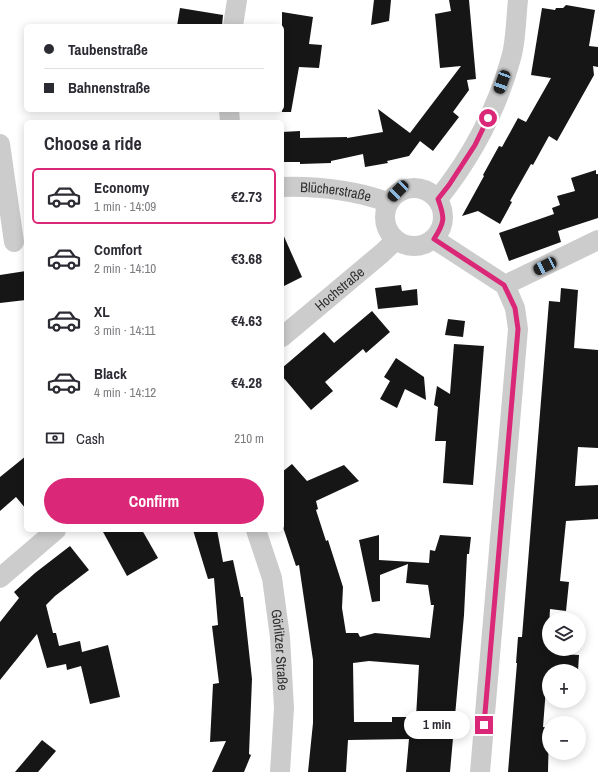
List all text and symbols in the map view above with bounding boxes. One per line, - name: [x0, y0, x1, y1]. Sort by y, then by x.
- text: Taubenstraße: [68, 39, 148, 60]
- car: [492, 69, 512, 95]
- text: Bahnenstraße: [68, 77, 150, 98]
- route start: [479, 109, 497, 127]
- text: Choose a ride: [44, 131, 142, 156]
- text: Economy: [94, 177, 149, 198]
- icon: car: [46, 178, 82, 214]
- street label: Blücherstraße: [300, 178, 373, 206]
- car: [385, 178, 411, 204]
- text: €2.73: [231, 186, 262, 207]
- text: 1 min · 14:09: [94, 198, 156, 215]
- text: Comfort: [94, 239, 142, 260]
- icon: car: [46, 240, 82, 276]
- text: €3.68: [231, 248, 262, 269]
- car: [532, 255, 558, 277]
- text: 2 min · 14:10: [94, 260, 156, 277]
- street label: Hochstraße: [311, 263, 368, 315]
- text: XL: [94, 301, 110, 322]
- icon: car: [46, 302, 82, 338]
- text: €4.63: [231, 310, 262, 331]
- text: 3 min · 14:11: [94, 322, 155, 339]
- text: Black: [94, 363, 127, 384]
- icon: car: [46, 364, 82, 400]
- text: €4.28: [231, 372, 262, 393]
- text: 4 min · 14:12: [94, 384, 156, 401]
- icon: cash: [44, 427, 66, 449]
- text: Cash: [76, 428, 105, 449]
- text: 210 m: [234, 430, 264, 447]
- button: Confirm: [44, 478, 264, 524]
- street label: Görlitzer Straße: [267, 608, 292, 691]
- map controls: [542, 612, 586, 760]
- button: layers: [542, 612, 586, 656]
- button: +: [542, 664, 586, 708]
- callout: 1 min: [404, 711, 470, 739]
- text: 1 min: [423, 716, 451, 733]
- route end: [475, 716, 493, 734]
- button: −: [542, 716, 586, 760]

